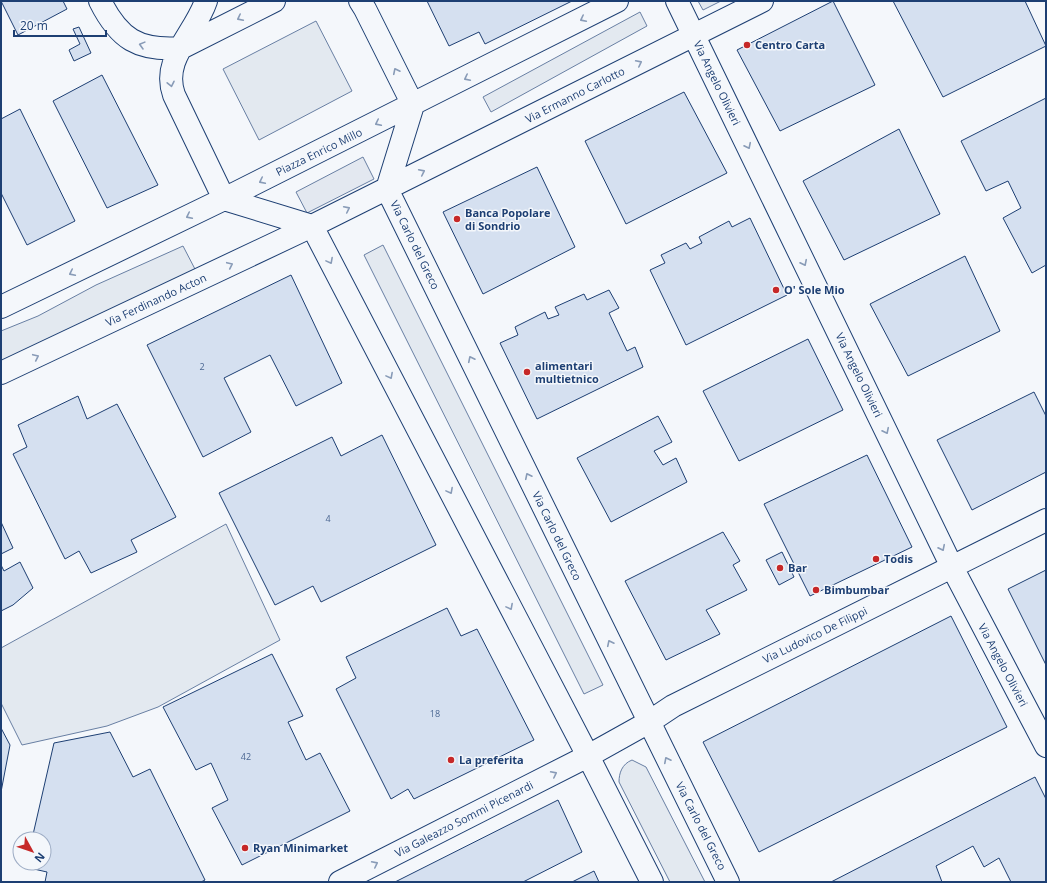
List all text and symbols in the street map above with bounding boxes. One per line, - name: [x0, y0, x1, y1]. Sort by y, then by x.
- scale bar: [14, 12, 106, 38]
- one-way arrow: [236, 14, 244, 21]
- one-way arrow: [580, 14, 587, 22]
- text: 20 m: [20, 17, 48, 34]
- place label: Centro Carta: [755, 37, 825, 52]
- street label: Via Angelo Olivieri: [690, 38, 744, 128]
- marker: Centro Carta: [742, 40, 752, 50]
- one-way arrow: [139, 41, 146, 50]
- one-way arrow: [635, 61, 642, 68]
- street label: Via Ermanno Carlotto: [523, 63, 627, 126]
- one-way arrow: [393, 67, 401, 75]
- one-way arrow: [464, 73, 471, 81]
- one-way arrow: [167, 81, 175, 87]
- one-way arrow: [375, 118, 383, 126]
- street label: Piazza Enrico Millo: [273, 124, 365, 179]
- one-way arrow: [743, 142, 751, 150]
- one-way arrow: [418, 169, 426, 177]
- one-way arrow: [259, 176, 266, 183]
- street label: Via Carlo del Greco: [387, 198, 444, 292]
- place label: Banca Popolare di Sondrio: [465, 205, 551, 233]
- one-way arrow: [343, 206, 350, 214]
- one-way arrow: [186, 211, 193, 219]
- marker: Banca Popolare di Sondrio: [452, 214, 462, 224]
- one-way arrow: [325, 257, 333, 264]
- one-way arrow: [799, 259, 807, 267]
- one-way arrow: [225, 262, 233, 270]
- one-way arrow: [69, 268, 76, 276]
- street label: Via Ferdinando Acton: [103, 270, 209, 329]
- place label: O' Sole Mio: [784, 282, 845, 297]
- marker: O' Sole Mio: [771, 285, 781, 295]
- street label: Via Angelo Olivieri: [832, 330, 886, 420]
- one-way arrow: [32, 354, 40, 362]
- one-way arrow: [468, 356, 476, 363]
- place label: alimentari multietnico: [535, 358, 599, 386]
- house number: 2: [199, 360, 205, 373]
- marker: alimentari multietnico: [522, 367, 532, 377]
- one-way arrow: [385, 372, 393, 379]
- one-way arrow: [881, 426, 889, 434]
- one-way arrow: [525, 473, 533, 480]
- one-way arrow: [445, 487, 453, 494]
- street label: Via Carlo del Greco: [529, 489, 586, 583]
- house number: 4: [325, 512, 331, 525]
- one-way arrow: [937, 543, 945, 551]
- place label: Todis: [884, 551, 913, 566]
- marker: Todis: [871, 554, 881, 564]
- place label: Bar: [788, 560, 807, 575]
- marker: Bar: [775, 563, 785, 573]
- place label: Bimbumbar: [824, 582, 889, 597]
- marker: Bimbumbar: [811, 585, 821, 595]
- one-way arrow: [505, 602, 513, 610]
- street label: Via Ludovico De Filippi: [760, 603, 869, 666]
- street label: Via Angelo Olivieri: [975, 621, 1032, 709]
- one-way arrow: [607, 640, 615, 647]
- house number: 18: [430, 707, 440, 720]
- house number: 42: [241, 750, 251, 763]
- place label: La preferita: [459, 752, 524, 767]
- marker: La preferita: [446, 755, 456, 765]
- one-way arrow: [664, 756, 672, 764]
- one-way arrow: [549, 771, 557, 779]
- street label: Via Galeazzo Sommi Picenardi: [392, 777, 536, 860]
- street label: Via Carlo del Greco: [673, 779, 730, 873]
- north arrow: [12, 831, 52, 871]
- place label: Ryan Minimarket: [253, 840, 348, 855]
- marker: Ryan Minimarket: [240, 843, 250, 853]
- text: N: [31, 849, 49, 866]
- one-way arrow: [371, 862, 378, 869]

